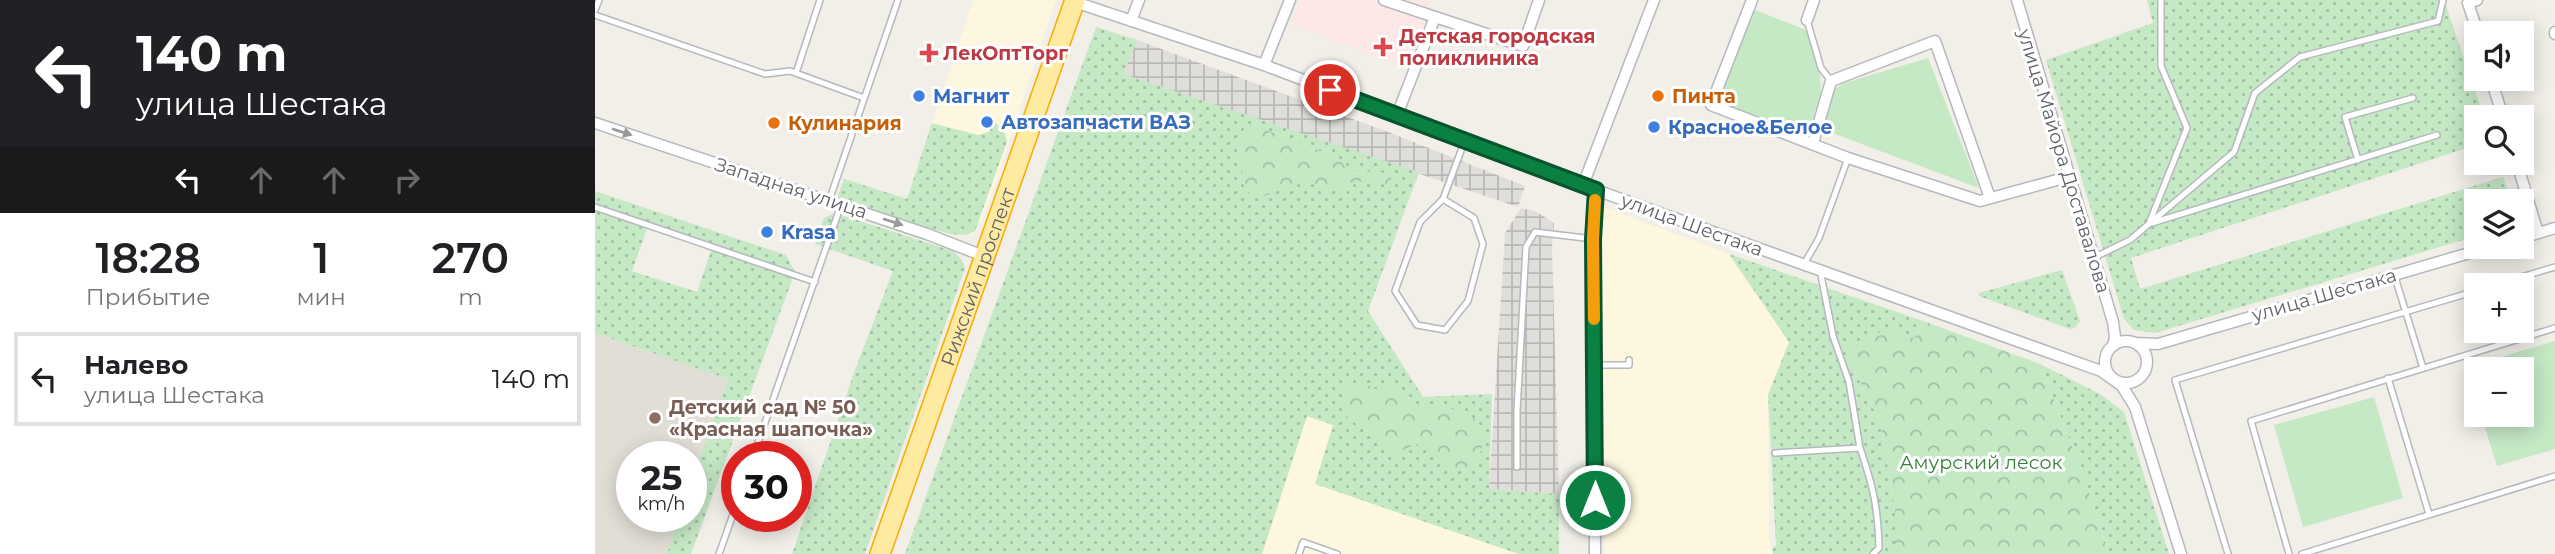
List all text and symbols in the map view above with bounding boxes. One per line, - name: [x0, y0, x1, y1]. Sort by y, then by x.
- map controls: [2464, 21, 2534, 427]
- button: sound: [2464, 21, 2534, 91]
- text: 140 m: [136, 24, 288, 83]
- place label: Детская городская поликлиника: [1399, 25, 1596, 70]
- street label: улица Майора Доставалова: [2013, 25, 2115, 296]
- icon: left: [21, 28, 112, 119]
- marker: Детская городская поликлиника: [1373, 37, 1393, 57]
- place label: ЛекОптТорг: [943, 42, 1068, 65]
- marker: ЛекОптТорг: [921, 45, 937, 61]
- pin: [1300, 60, 1360, 120]
- icon: arrive: [1311, 71, 1349, 109]
- text: улица Шестака: [136, 84, 388, 123]
- place label: Магнит: [933, 85, 1010, 108]
- place label: Пинта: [1672, 85, 1736, 108]
- marker: Магнит: [911, 88, 927, 104]
- marker: Пинта: [1650, 88, 1666, 104]
- button: search: [2464, 105, 2534, 175]
- place label: Автозапчасти ВАЗ: [1001, 111, 1191, 134]
- place label: Кулинария: [788, 112, 902, 135]
- marker: Автозапчасти ВАЗ: [979, 114, 995, 130]
- marker: Кулинария: [766, 115, 782, 131]
- place label: Красное&Белое: [1668, 116, 1833, 139]
- marker: Красное&Белое: [1646, 119, 1662, 135]
- one-way arrow: [612, 127, 633, 138]
- street label: Западная улица: [712, 153, 870, 223]
- icon: left: [169, 161, 207, 199]
- icon: ahead: [242, 161, 280, 199]
- icon: ahead: [315, 161, 353, 199]
- icon: right: [388, 161, 426, 199]
- street label: Рижский проспект: [936, 184, 1020, 369]
- street label: улица Шестака: [1617, 188, 1766, 261]
- button: layers: [2464, 189, 2534, 259]
- one-way arrow: [883, 217, 904, 228]
- place label: Krasa: [781, 221, 836, 244]
- marker: Krasa: [759, 224, 775, 240]
- text: 18:28: [95, 232, 201, 284]
- text: 1: [313, 232, 329, 284]
- text: 270: [432, 232, 509, 284]
- street label: улица Шестака: [2248, 263, 2399, 327]
- button: +: [2464, 273, 2534, 343]
- text: Прибытие: [86, 283, 211, 311]
- text: мин: [296, 283, 346, 311]
- text: m: [458, 283, 483, 311]
- text: Налево: [84, 349, 188, 381]
- button: −: [2464, 357, 2534, 427]
- icon: left: [25, 360, 63, 398]
- text: 140 m: [492, 363, 570, 395]
- text: улица Шестака: [84, 381, 265, 409]
- place label: Детский сад № 50 «Красная шапочка»: [669, 396, 873, 441]
- marker: Детский сад № 50 «Красная шапочка»: [647, 410, 663, 426]
- speed limit sign: 30: [721, 441, 812, 532]
- park label: Амурский лесок: [1899, 451, 2063, 474]
- text: 25: [641, 456, 682, 499]
- position arrow: [1558, 463, 1632, 537]
- text: km/h: [637, 493, 686, 515]

